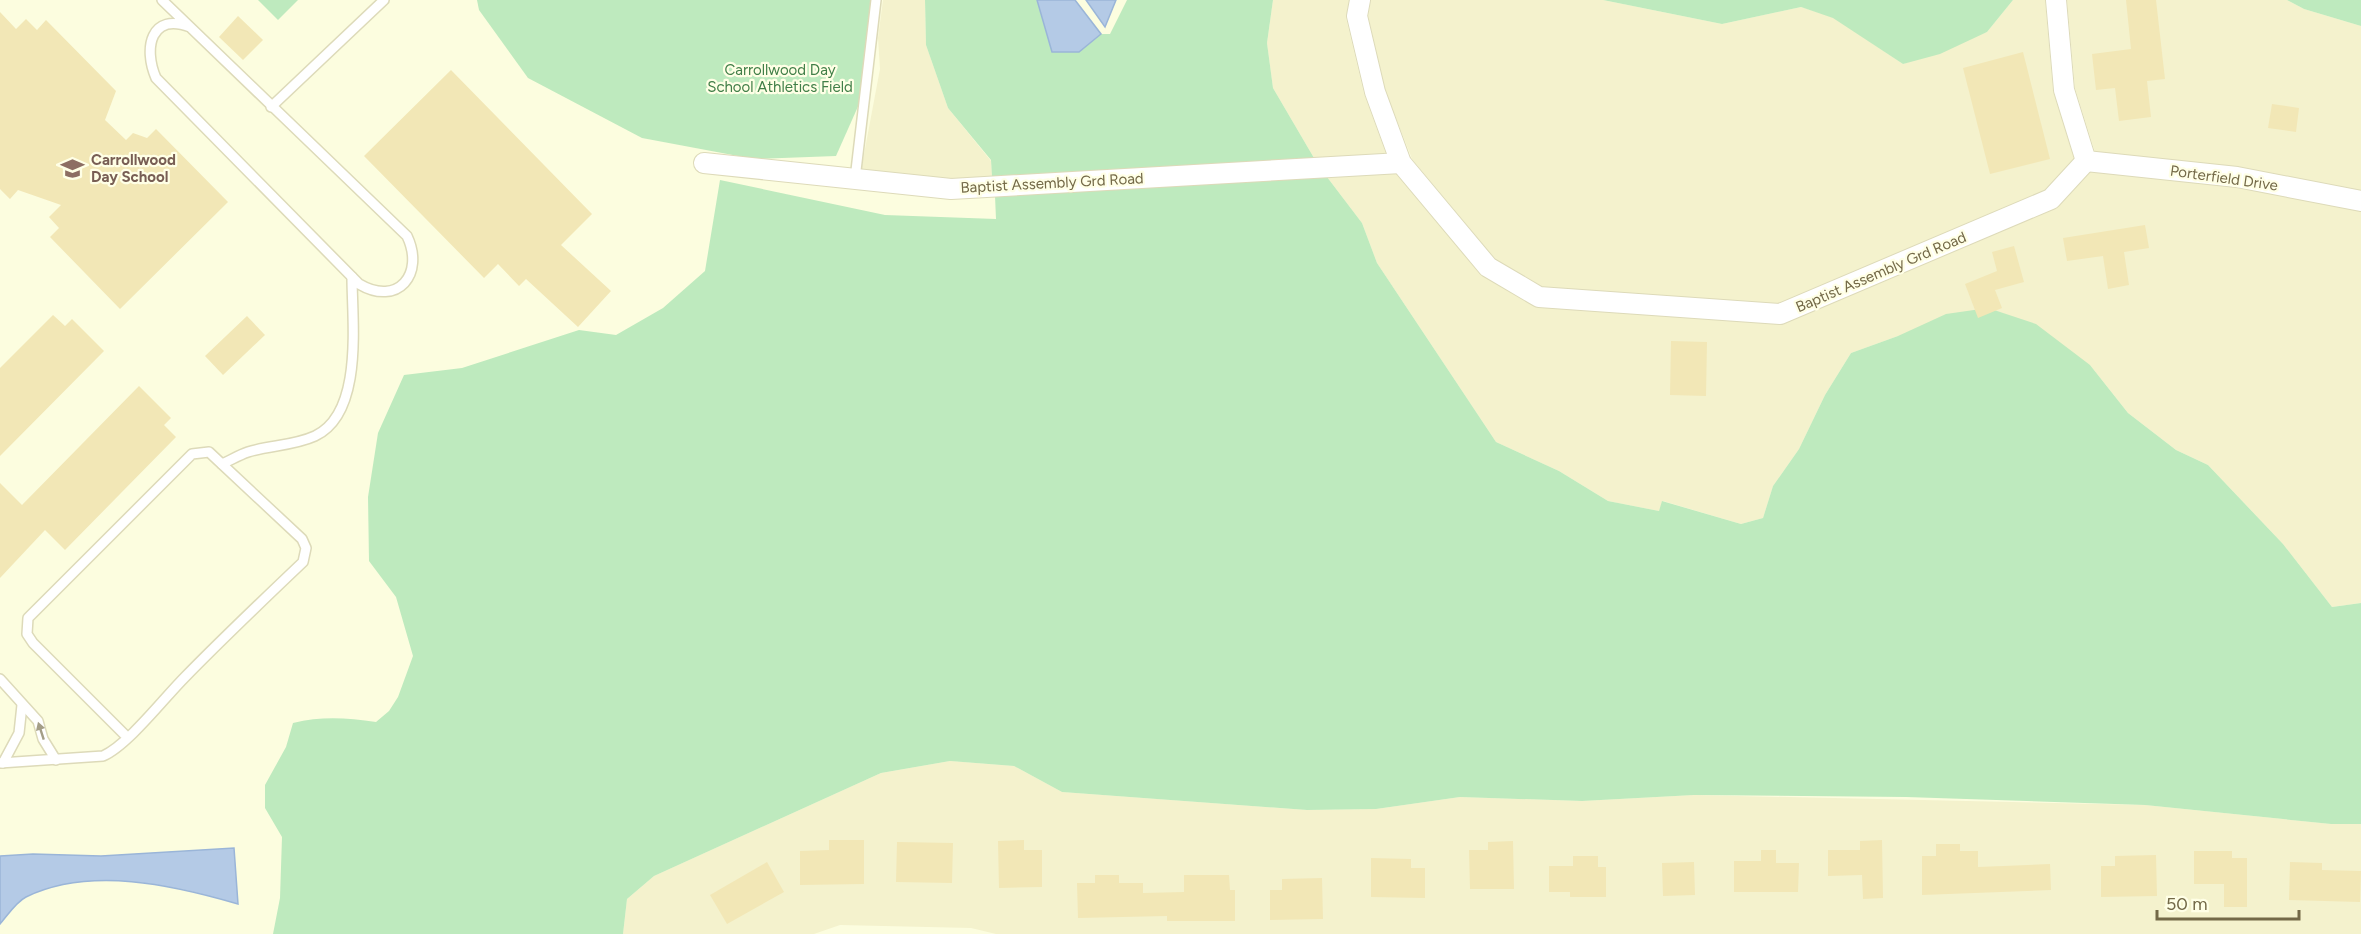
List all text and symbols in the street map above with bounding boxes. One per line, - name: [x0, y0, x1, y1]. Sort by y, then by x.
- park label: Carrollwood Day School Athletics Field: [707, 61, 853, 96]
- place label: Carrollwood Day School: [91, 151, 176, 186]
- school or university icon: Carrollwood Day School: [60, 156, 86, 182]
- street label: Porterfield Drive: [2169, 162, 2279, 194]
- street label: Baptist Assembly Grd Road: [960, 169, 1144, 197]
- street label: Baptist Assembly Grd Road: [1793, 228, 1969, 316]
- one-way arrow: [36, 722, 45, 740]
- scale bar: [2157, 883, 2300, 921]
- text: 50 m: [2166, 893, 2208, 915]

